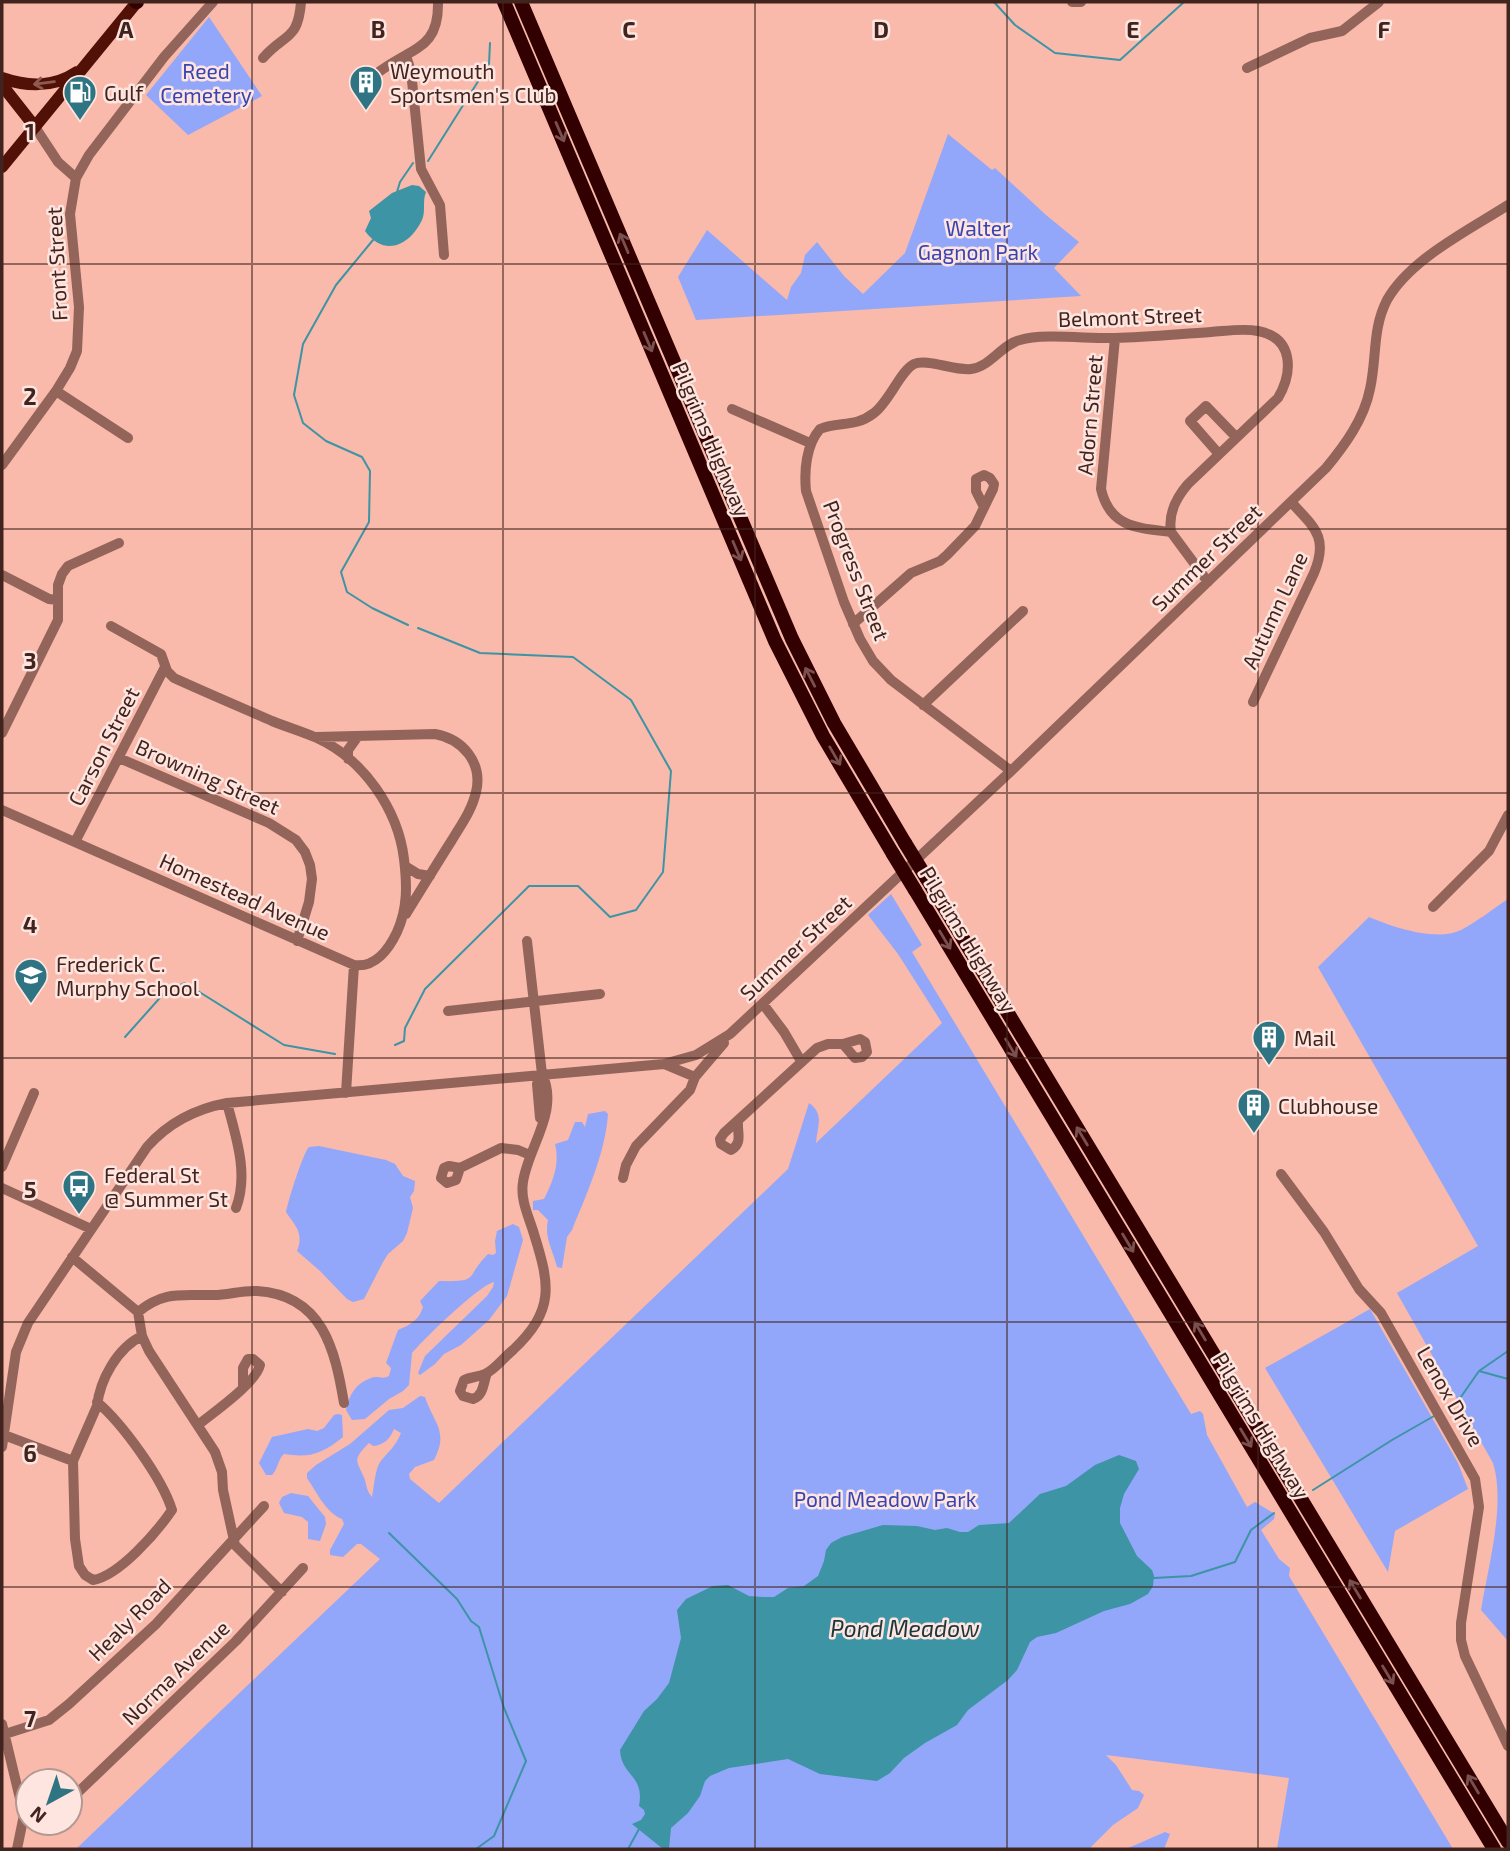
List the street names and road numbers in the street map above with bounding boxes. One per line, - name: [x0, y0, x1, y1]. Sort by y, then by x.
- street label: Front Street: [41, 206, 71, 322]
- street label: Belmont Street: [1058, 301, 1202, 331]
- street label: Adorn Street: [1071, 354, 1107, 476]
- street label: Pilgrims Highway: [668, 358, 756, 520]
- street label: Progress Street: [819, 496, 895, 644]
- street label: Summer Street: [1146, 498, 1266, 616]
- street label: Autumn Lane: [1236, 548, 1312, 672]
- street label: Carson Street: [62, 683, 144, 809]
- street label: Browning Street: [132, 733, 284, 819]
- street label: Homestead Avenue: [156, 847, 334, 945]
- street label: Pilgrims Highway: [916, 861, 1022, 1017]
- street label: Summer Street: [734, 889, 856, 1005]
- street label: Lenox Drive: [1412, 1341, 1490, 1451]
- street label: Pilgrims Highway: [1209, 1347, 1315, 1503]
- street label: Healy Road: [83, 1573, 175, 1665]
- street label: Norma Avenue: [116, 1615, 234, 1729]

